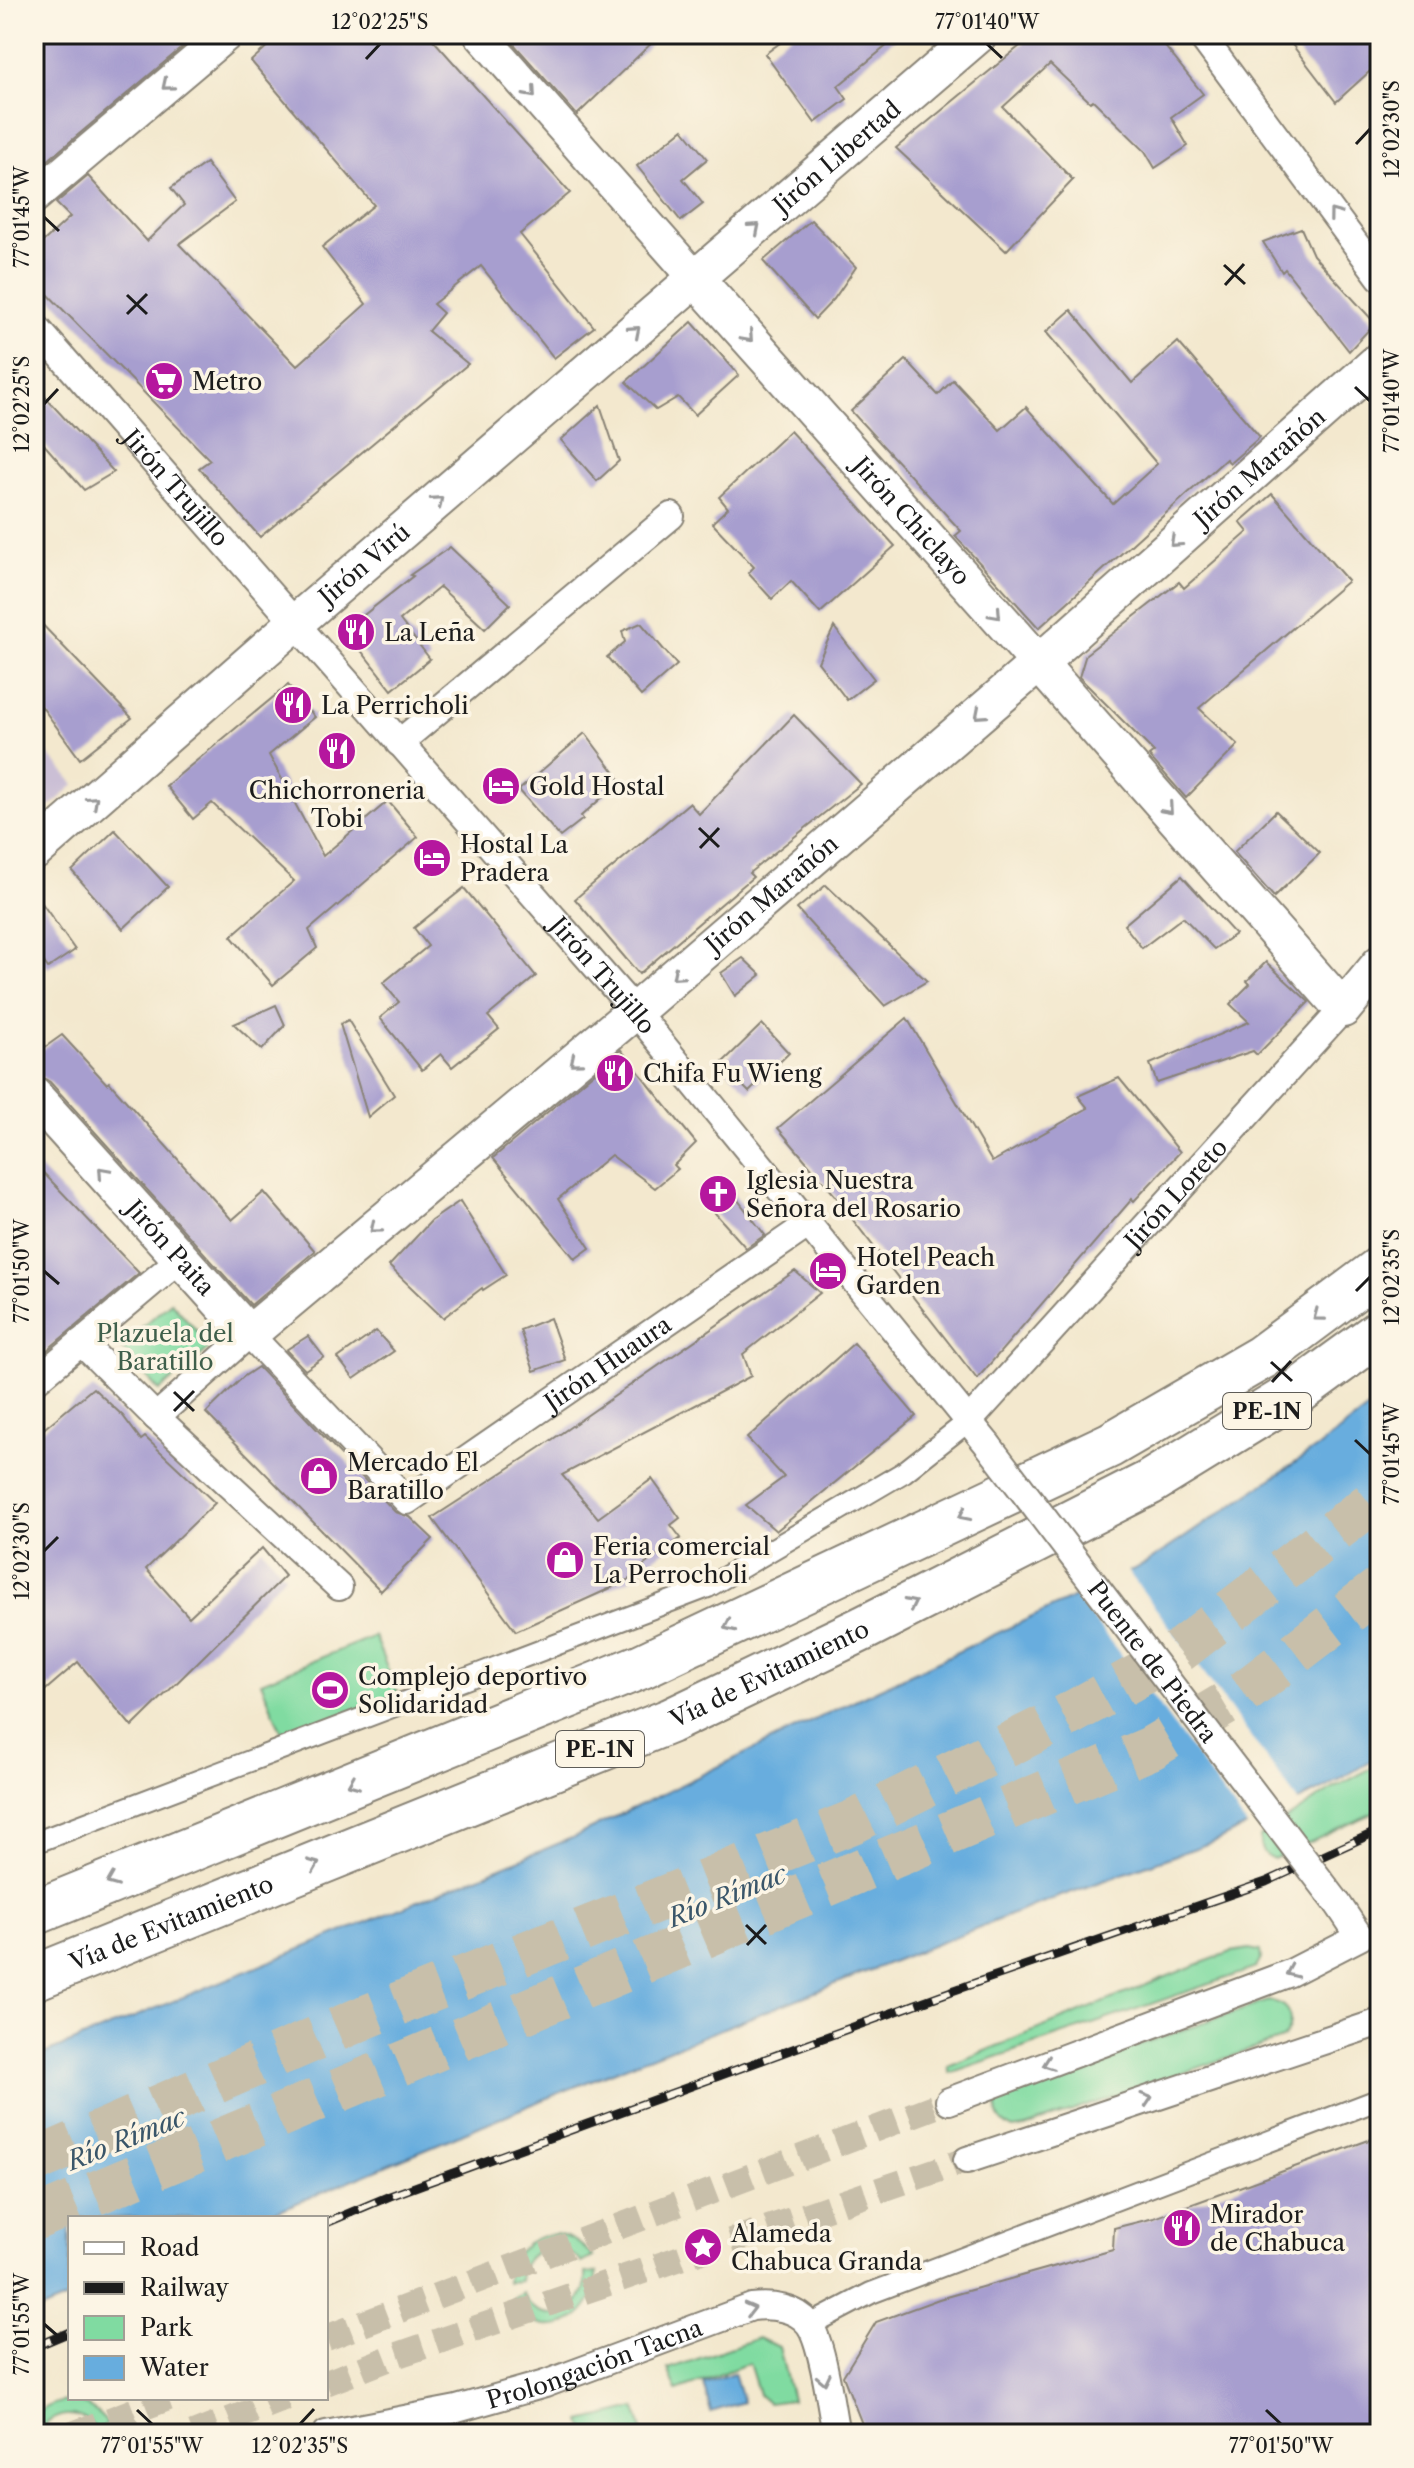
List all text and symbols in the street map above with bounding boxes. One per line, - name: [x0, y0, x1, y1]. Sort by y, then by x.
- text: 12°02'25"S: [332, 10, 428, 34]
- text: 77°01'40"W: [935, 10, 1040, 34]
- one-way arrow: [162, 75, 177, 90]
- text: 12°02'30"S: [1380, 80, 1404, 178]
- one-way arrow: [521, 83, 536, 98]
- street label: Jirón Libertad: [764, 94, 907, 222]
- text: 77°01'45"W: [10, 165, 34, 268]
- one-way arrow: [1329, 208, 1343, 223]
- one-way arrow: [745, 223, 760, 238]
- one-way arrow: [626, 327, 641, 341]
- one-way arrow: [738, 328, 752, 343]
- text: 77°01'40"W: [1380, 348, 1404, 453]
- text: 12°02'25"S: [10, 356, 34, 452]
- supermarket icon: Metro: [143, 360, 185, 402]
- place label: Metro: [192, 367, 262, 396]
- street label: Jirón Marañón: [1185, 401, 1331, 536]
- street label: Jirón Trujillo: [115, 420, 235, 552]
- street label: Jirón Chiclayo: [845, 448, 977, 591]
- one-way arrow: [429, 496, 443, 511]
- street label: Jirón Virú: [310, 517, 415, 613]
- one-way arrow: [1170, 532, 1185, 546]
- one-way arrow: [987, 605, 1001, 620]
- restaurant icon: La Leña: [335, 611, 377, 653]
- place label: La Leña: [384, 618, 475, 647]
- restaurant icon: La Perricholi: [272, 684, 314, 726]
- place label: La Perricholi: [321, 691, 468, 720]
- one-way arrow: [975, 704, 989, 719]
- restaurant icon: Chichorroneria Tobi: [316, 730, 358, 772]
- hotel icon: Gold Hostal: [480, 765, 522, 807]
- place label: Gold Hostal: [529, 772, 664, 801]
- place label: Chichorroneria Tobi: [249, 776, 425, 833]
- one-way arrow: [83, 796, 98, 811]
- one-way arrow: [1158, 800, 1173, 815]
- street label: Jirón Marañón: [696, 828, 844, 961]
- place label: Hostal La Pradera: [460, 830, 568, 887]
- hotel icon: Hostal La Pradera: [411, 837, 453, 879]
- street label: Jirón Trujillo: [542, 907, 662, 1039]
- one-way arrow: [672, 965, 686, 980]
- one-way arrow: [570, 1051, 584, 1066]
- restaurant icon: Chifa Fu Wieng: [594, 1052, 636, 1094]
- place label: Chifa Fu Wieng: [643, 1059, 822, 1088]
- street label: Jirón Loreto: [1116, 1132, 1233, 1257]
- one-way arrow: [98, 1166, 112, 1181]
- place label: Iglesia Nuestra Señora del Rosario: [746, 1166, 961, 1223]
- church icon: Iglesia Nuestra Señora del Rosario: [697, 1173, 739, 1215]
- street label: Jirón Paita: [118, 1191, 221, 1301]
- text: 77°01'50"W: [10, 1218, 34, 1323]
- one-way arrow: [370, 1218, 385, 1233]
- text: 12°02'35"S: [1380, 1229, 1404, 1325]
- place label: Hotel Peach Garden: [856, 1243, 995, 1300]
- hotel icon: Hotel Peach Garden: [807, 1250, 849, 1292]
- one-way arrow: [1312, 1306, 1326, 1320]
- street label: Jirón Huaura: [535, 1309, 676, 1419]
- park label: Plazuela del Baratillo: [96, 1319, 234, 1376]
- road number: PE-1N: [1223, 1393, 1311, 1429]
- text: 77°01'45"W: [1380, 1402, 1404, 1505]
- place label: Mercado El Baratillo: [347, 1448, 479, 1505]
- shop icon: Mercado El Baratillo: [298, 1455, 340, 1497]
- text: 12°02'30"S: [10, 1502, 34, 1600]
- one-way arrow: [957, 1505, 972, 1521]
- place label: Feria comercial La Perrocholi: [593, 1532, 770, 1589]
- shop icon: Feria comercial La Perrocholi: [544, 1539, 586, 1581]
- street label: Puente de Piedra: [1082, 1575, 1224, 1748]
- one-way arrow: [903, 1598, 918, 1614]
- street label: Vía de Evitamiento: [664, 1613, 873, 1734]
- one-way arrow: [722, 1616, 737, 1632]
- place label: Complejo deportivo Solidaridad: [358, 1662, 587, 1719]
- sports icon: Complejo deportivo Solidaridad: [309, 1669, 351, 1711]
- road number: PE-1N: [556, 1731, 644, 1767]
- one-way arrow: [347, 1773, 361, 1790]
- water label: Río Rímac: [661, 1857, 792, 1935]
- one-way arrow: [306, 1858, 320, 1874]
- street label: Vía de Evitamiento: [64, 1868, 277, 1977]
- one-way arrow: [106, 1871, 120, 1887]
- one-way arrow: [1284, 1962, 1299, 1978]
- one-way arrow: [1042, 2054, 1056, 2071]
- one-way arrow: [1139, 2093, 1153, 2109]
- water label: Río Rímac: [60, 2100, 191, 2178]
- place label: Mirador de Chabuca: [1210, 2200, 1346, 2257]
- restaurant icon: Mirador de Chabuca: [1161, 2207, 1203, 2249]
- legend: [68, 2216, 328, 2400]
- place label: Alameda Chabuca Granda: [730, 2219, 922, 2276]
- place icon: Alameda Chabuca Granda: [682, 2226, 724, 2268]
- text: Road: [140, 2233, 200, 2262]
- text: 77°01'55"W: [10, 2272, 34, 2375]
- text: Railway: [140, 2273, 230, 2302]
- one-way arrow: [742, 2302, 756, 2319]
- street label: Prolongación Tacna: [483, 2312, 706, 2414]
- text: Park: [140, 2313, 193, 2342]
- text: Water: [139, 2353, 209, 2382]
- one-way arrow: [815, 2372, 832, 2386]
- text: 77°01'55"W: [101, 2434, 204, 2458]
- text: 12°02'35"S: [252, 2434, 348, 2458]
- text: 77°01'50"W: [1229, 2434, 1334, 2458]

